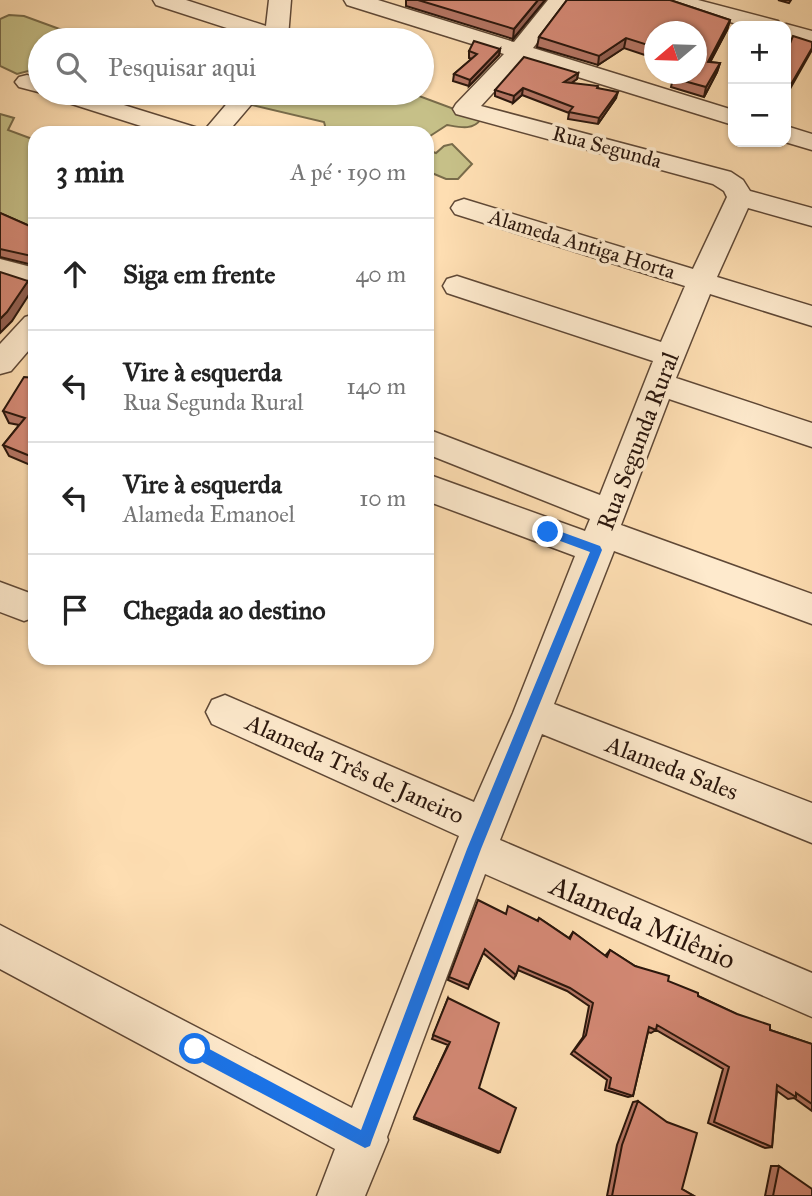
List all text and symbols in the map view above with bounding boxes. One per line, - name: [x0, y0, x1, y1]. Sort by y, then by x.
- north arrow: [644, 21, 707, 84]
- map controls: [728, 21, 791, 147]
- button: +: [728, 21, 791, 84]
- search box: [28, 28, 434, 105]
- icon: search: [52, 48, 90, 86]
- text: Pesquisar aqui: [108, 51, 256, 83]
- button: −: [728, 84, 791, 147]
- street label: Rua Segunda: [550, 120, 665, 174]
- text: 3 min: [56, 154, 124, 190]
- text: A pé · 190 m: [291, 158, 406, 186]
- street label: Alameda Antiga Horta: [485, 203, 678, 285]
- icon: ahead: [56, 255, 94, 293]
- text: Siga em frente: [123, 258, 275, 290]
- text: 40 m: [356, 260, 406, 288]
- street label: Rua Segunda Rural: [590, 347, 686, 534]
- text: Vire à esquerda: [123, 356, 282, 388]
- icon: left: [56, 367, 94, 405]
- text: 140 m: [346, 372, 406, 400]
- text: Rua Segunda Rural: [123, 388, 303, 416]
- text: Vire à esquerda: [123, 468, 282, 500]
- icon: left: [56, 479, 94, 517]
- text: 10 m: [359, 484, 406, 512]
- text: Alameda Emanoel: [123, 500, 295, 528]
- route end: [532, 516, 563, 547]
- icon: arrive: [56, 591, 94, 629]
- text: Chegada ao destino: [123, 594, 326, 626]
- street label: Alameda Três de Janeiro: [240, 707, 469, 831]
- street label: Alameda Sales: [601, 729, 742, 807]
- street label: Alameda Milênio: [544, 867, 741, 977]
- route start: [179, 1033, 210, 1064]

